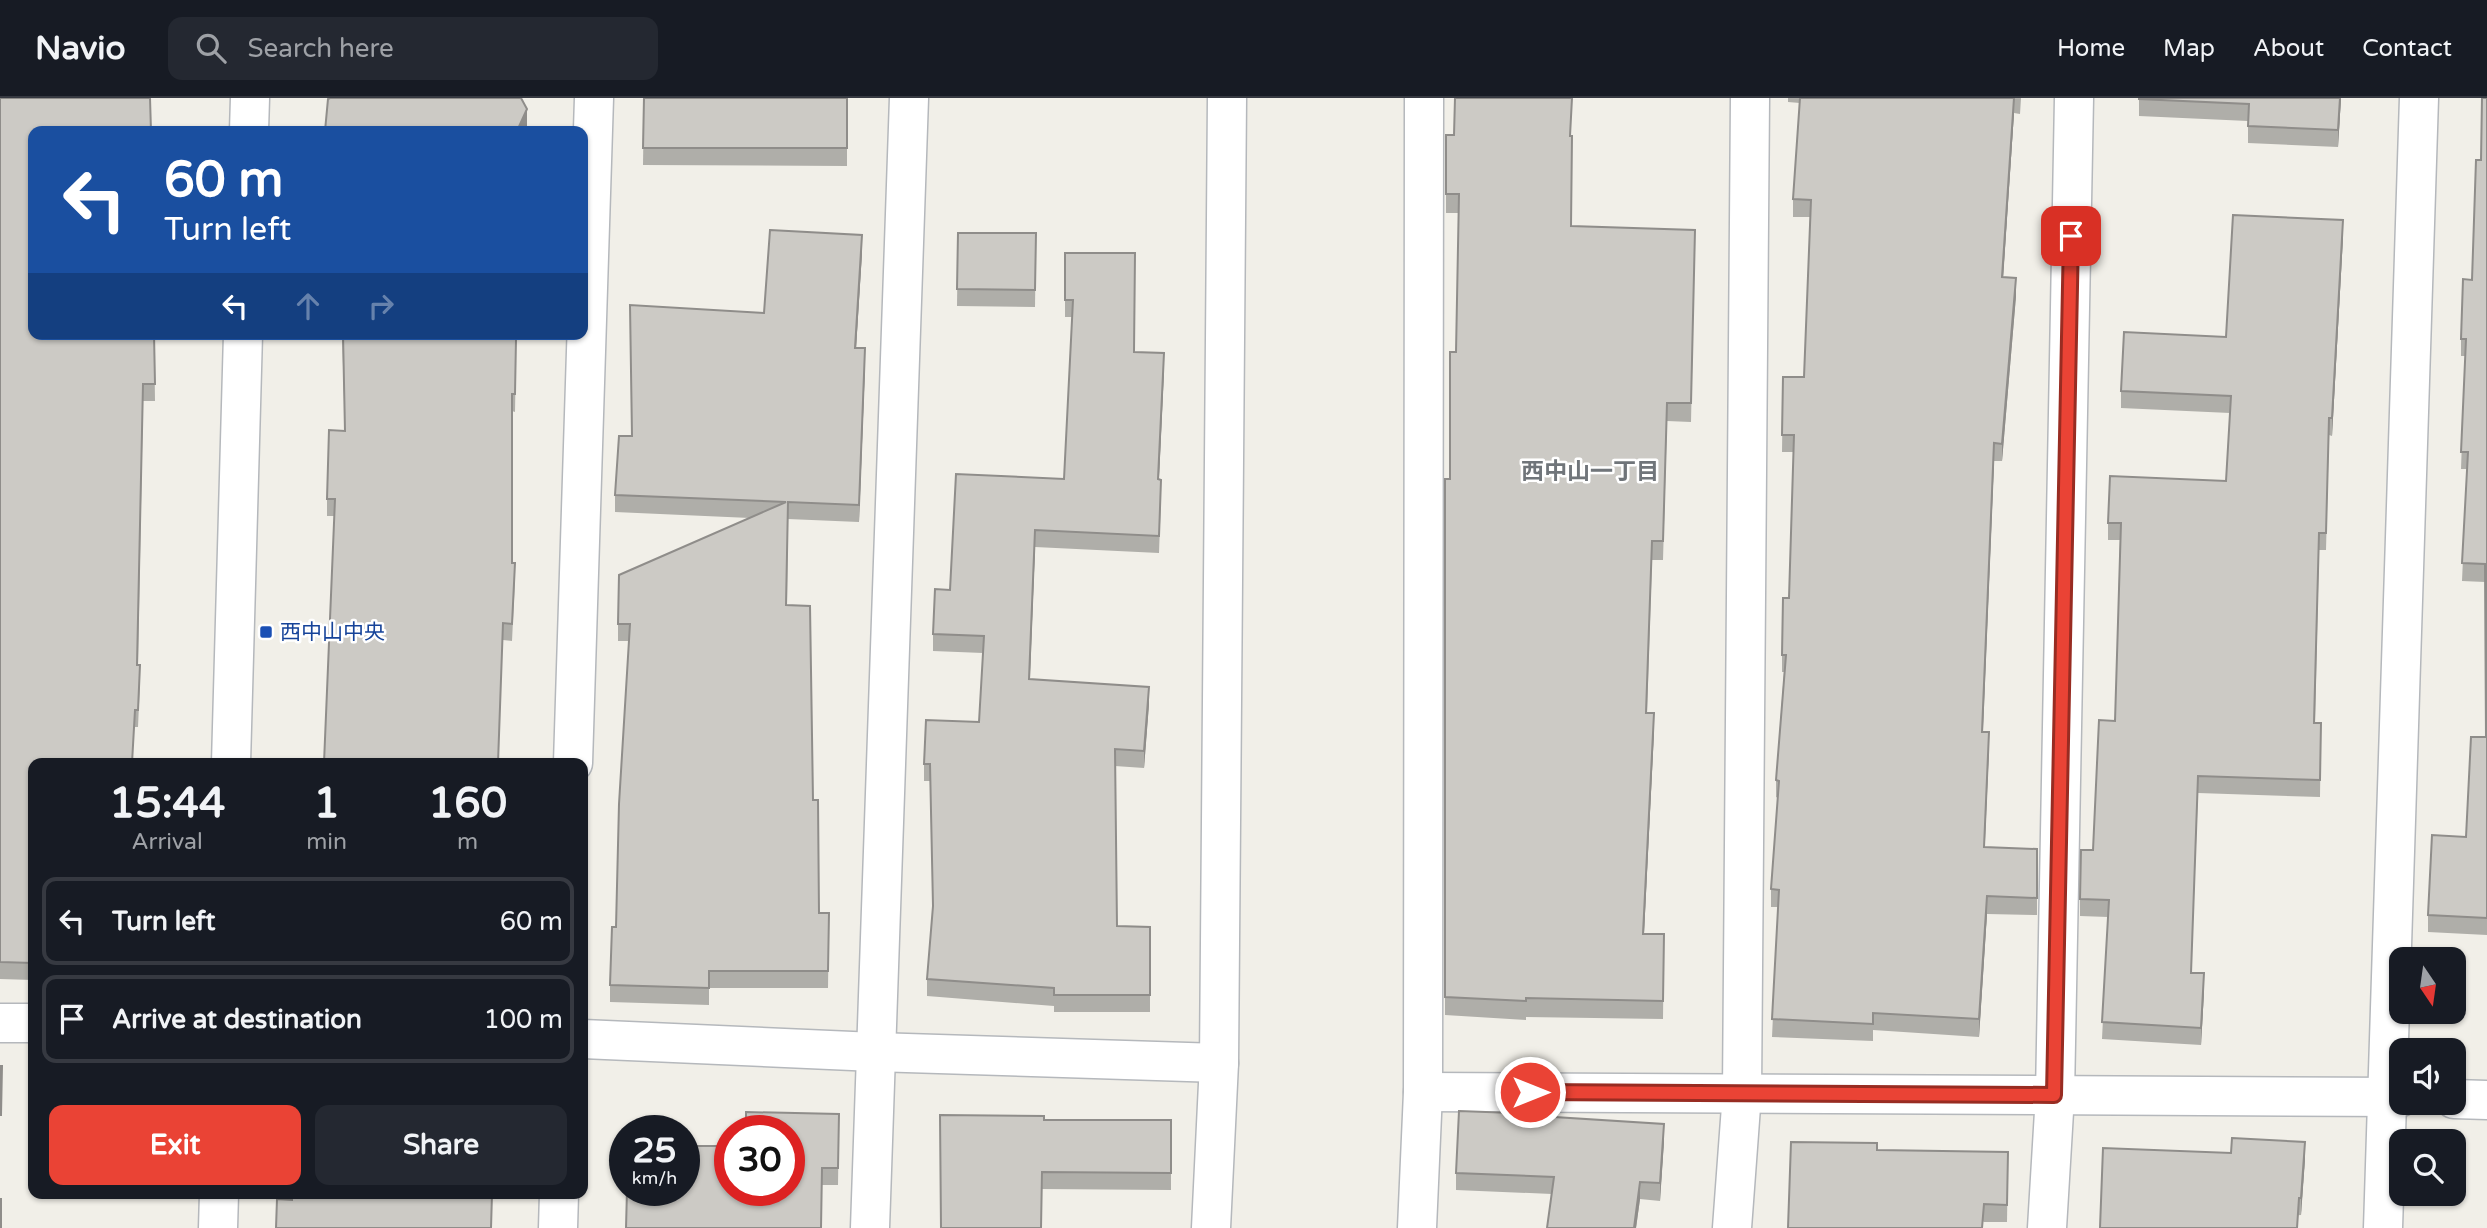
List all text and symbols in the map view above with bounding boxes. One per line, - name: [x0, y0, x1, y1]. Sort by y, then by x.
- search box: [168, 17, 658, 80]
- text: Navio: [35, 29, 126, 68]
- icon: search: [192, 29, 230, 67]
- text: Search here: [248, 33, 394, 64]
- text: Home: [2057, 34, 2125, 63]
- text: Map: [2163, 34, 2215, 63]
- text: About: [2253, 34, 2324, 63]
- text: Contact: [2362, 34, 2452, 63]
- text: 60 m: [164, 151, 283, 210]
- icon: left: [49, 154, 140, 245]
- pin: [2041, 206, 2101, 266]
- text: Turn left: [164, 211, 291, 249]
- icon: arrive: [2052, 217, 2090, 255]
- icon: left: [216, 287, 254, 325]
- icon: ahead: [289, 287, 327, 325]
- icon: right: [362, 287, 400, 325]
- district label: 西中山一丁目: [1521, 458, 1659, 486]
- place label: 西中山中央: [280, 620, 385, 645]
- marker: 西中山中央: [258, 624, 274, 640]
- text: 15:44: [109, 778, 225, 829]
- text: 1: [313, 778, 340, 829]
- text: 160: [428, 778, 507, 829]
- text: Arrival: [132, 828, 203, 856]
- text: min: [306, 828, 347, 856]
- text: m: [457, 828, 478, 856]
- icon: left: [53, 902, 91, 940]
- text: Turn left: [112, 906, 215, 937]
- text: 60 m: [500, 906, 563, 937]
- north arrow: [2389, 947, 2466, 1024]
- map controls: [2389, 947, 2466, 1206]
- icon: arrive: [53, 1000, 91, 1038]
- text: Arrive at destination: [112, 1004, 362, 1035]
- text: 100 m: [483, 1004, 563, 1035]
- button: sound: [2389, 1038, 2466, 1115]
- position arrow: [1493, 1055, 1567, 1129]
- button: Exit: [49, 1105, 301, 1185]
- button: Share: [315, 1105, 567, 1185]
- speed limit sign: 30: [714, 1115, 805, 1206]
- button: search: [2389, 1129, 2466, 1206]
- text: 25: [633, 1130, 676, 1172]
- text: km/h: [632, 1167, 677, 1189]

